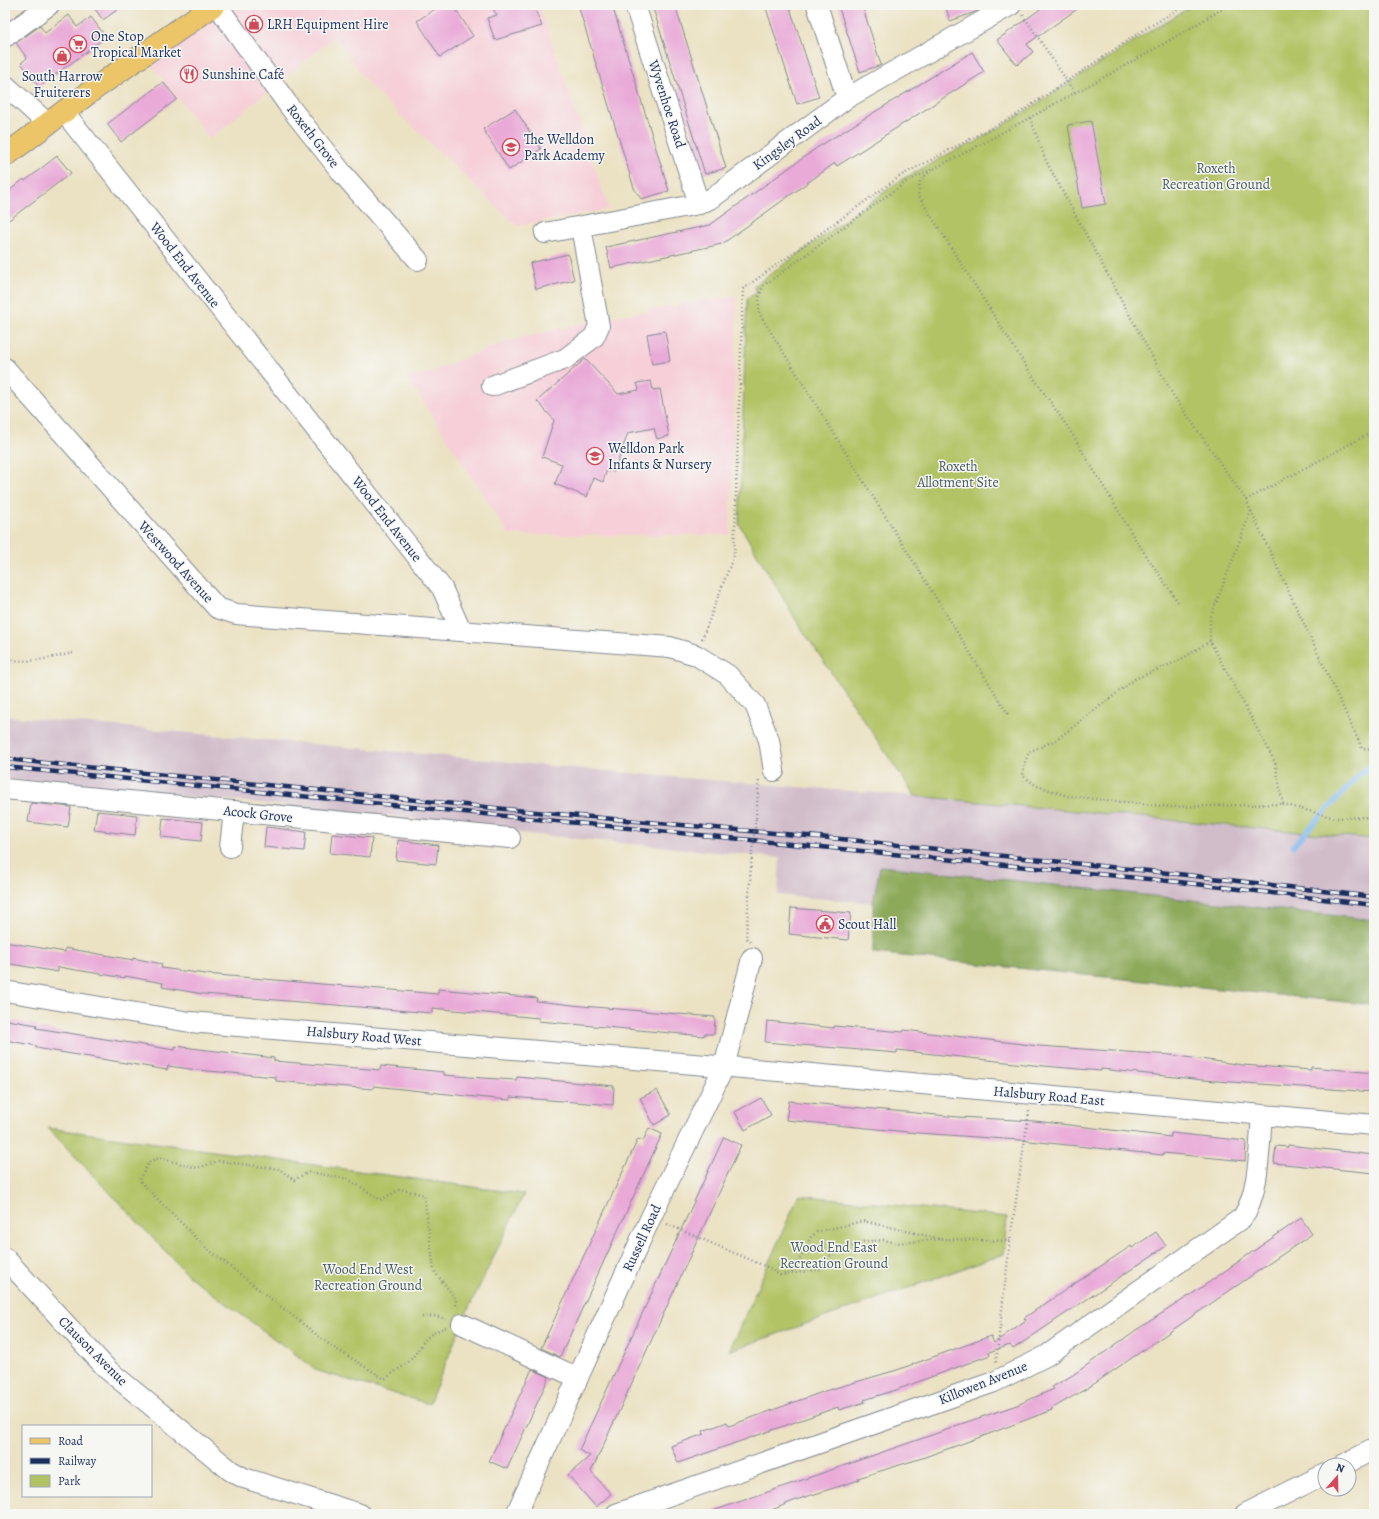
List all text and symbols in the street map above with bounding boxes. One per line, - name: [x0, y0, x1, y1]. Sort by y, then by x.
- shop icon: LRH Equipment Hire: [244, 14, 264, 34]
- place label: LRH Equipment Hire: [267, 15, 389, 34]
- place label: One Stop Tropical Market: [91, 27, 182, 62]
- supermarket icon: One Stop Tropical Market: [68, 34, 88, 54]
- shop icon: South Harrow Fruiterers: [52, 46, 72, 66]
- street label: Wyvenhoe Road: [644, 57, 690, 151]
- restaurant icon: Sunshine Café: [179, 64, 199, 84]
- place label: Sunshine Café: [202, 65, 284, 84]
- place label: South Harrow Fruiterers: [22, 67, 102, 102]
- street label: Roxeth Grove: [282, 100, 344, 172]
- street label: Kingsley Road: [749, 111, 826, 174]
- place label: The Welldon Park Academy: [524, 130, 606, 165]
- school or university icon: The Welldon Park Academy: [501, 137, 521, 157]
- park label: Roxeth Recreation Ground: [1162, 159, 1271, 194]
- street label: Wood End Avenue: [145, 217, 224, 312]
- place label: Welldon Park Infants & Nursery: [607, 439, 712, 474]
- school or university icon: Welldon Park Infants & Nursery: [585, 446, 605, 466]
- park label: Roxeth Allotment Site: [916, 457, 999, 492]
- street label: Wood End Avenue: [347, 471, 426, 566]
- street label: Westwood Avenue: [133, 516, 218, 607]
- street label: Acock Grove: [221, 801, 294, 827]
- public building icon: Scout Hall: [815, 914, 835, 934]
- place label: Scout Hall: [838, 915, 897, 934]
- street label: Halsbury Road West: [306, 1022, 423, 1051]
- street label: Halsbury Road East: [992, 1082, 1106, 1110]
- street label: Russell Road: [618, 1201, 666, 1275]
- park label: Wood End East Recreation Ground: [780, 1238, 889, 1273]
- park label: Wood End West Recreation Ground: [314, 1260, 423, 1295]
- street label: Clauson Avenue: [54, 1312, 132, 1390]
- street label: Killowen Avenue: [936, 1357, 1030, 1409]
- legend: [22, 1425, 152, 1497]
- text: Road: [58, 1433, 84, 1449]
- text: Railway: [58, 1453, 97, 1469]
- north arrow: [1317, 1457, 1357, 1497]
- text: N: [1334, 1460, 1347, 1476]
- text: Park: [58, 1473, 81, 1489]

